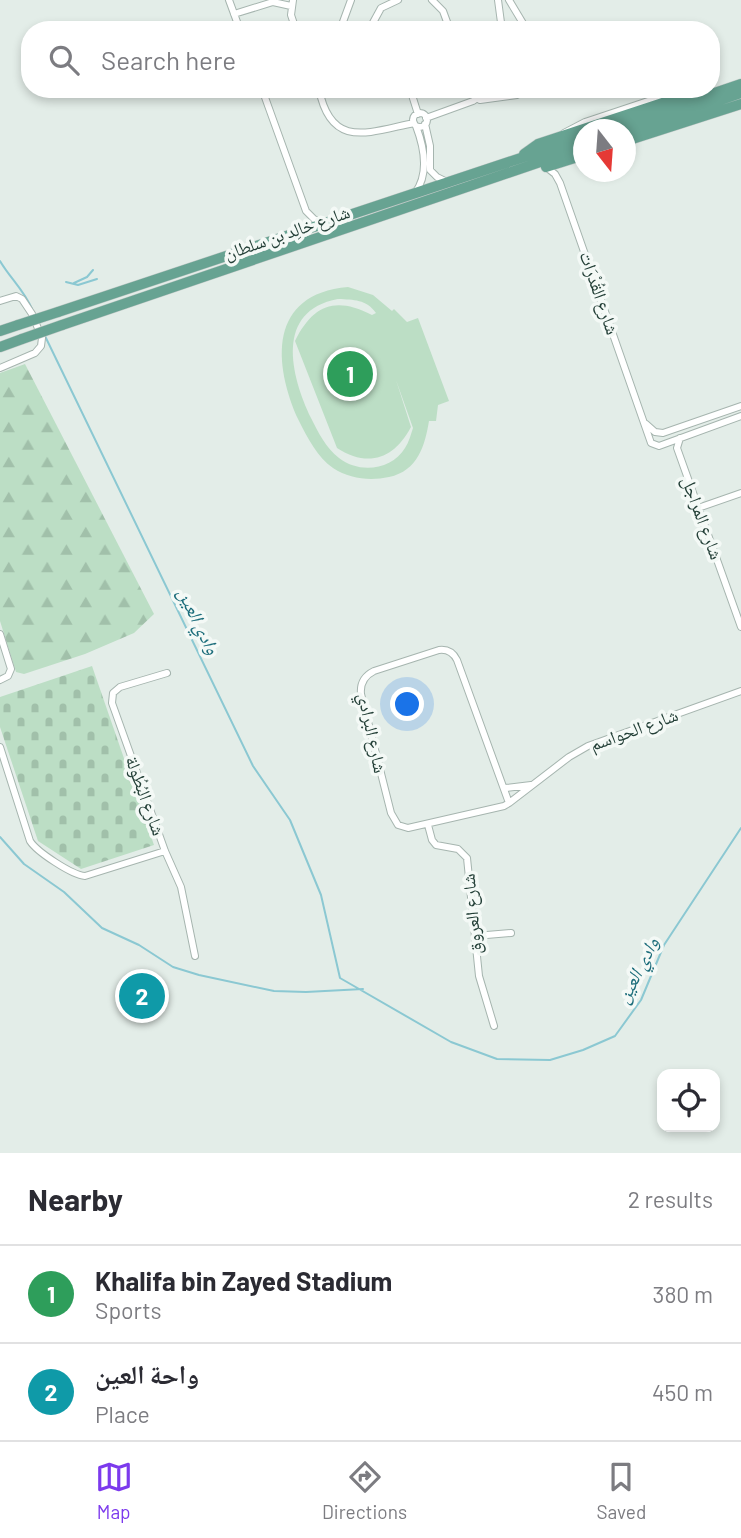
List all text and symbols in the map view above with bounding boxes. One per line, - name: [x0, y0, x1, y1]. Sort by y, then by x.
- search box: [21, 21, 720, 98]
- icon: search: [45, 41, 83, 79]
- text: Search here: [101, 44, 236, 75]
- north arrow: [573, 119, 636, 182]
- street label: شارع خالِد بن سلطان: [221, 200, 353, 265]
- street label: شارع القُدْرَات: [575, 248, 624, 337]
- pin: 1: [327, 348, 373, 400]
- street label: شارع المراجل: [677, 473, 728, 563]
- water label: وادي العين: [169, 584, 225, 660]
- your location: [390, 687, 424, 721]
- street label: شارع البرادي: [349, 691, 392, 776]
- street label: شارع الحواسم: [587, 703, 681, 757]
- street label: شارع البُطُولة: [120, 753, 170, 839]
- street label: شارع العروق: [457, 873, 486, 955]
- water label: وادي العين: [610, 933, 667, 1009]
- pin: 2: [119, 970, 165, 1022]
- map controls: [657, 1069, 720, 1132]
- button: locate: [657, 1069, 720, 1132]
- text: Nearby: [28, 1181, 123, 1217]
- text: 2 results: [628, 1185, 713, 1213]
- text: Khalifa bin Zayed Stadium: [95, 1265, 392, 1296]
- text: 1: [47, 1280, 55, 1308]
- text: 380 m: [653, 1280, 713, 1308]
- text: Sports: [95, 1296, 162, 1324]
- text: واحة العين: [95, 1358, 199, 1389]
- text: 2: [45, 1378, 57, 1406]
- text: 450 m: [652, 1378, 713, 1406]
- text: Place: [95, 1400, 150, 1428]
- tab: Map: [95, 1458, 133, 1523]
- tab: Directions: [322, 1458, 407, 1523]
- tab: Saved: [596, 1458, 646, 1523]

